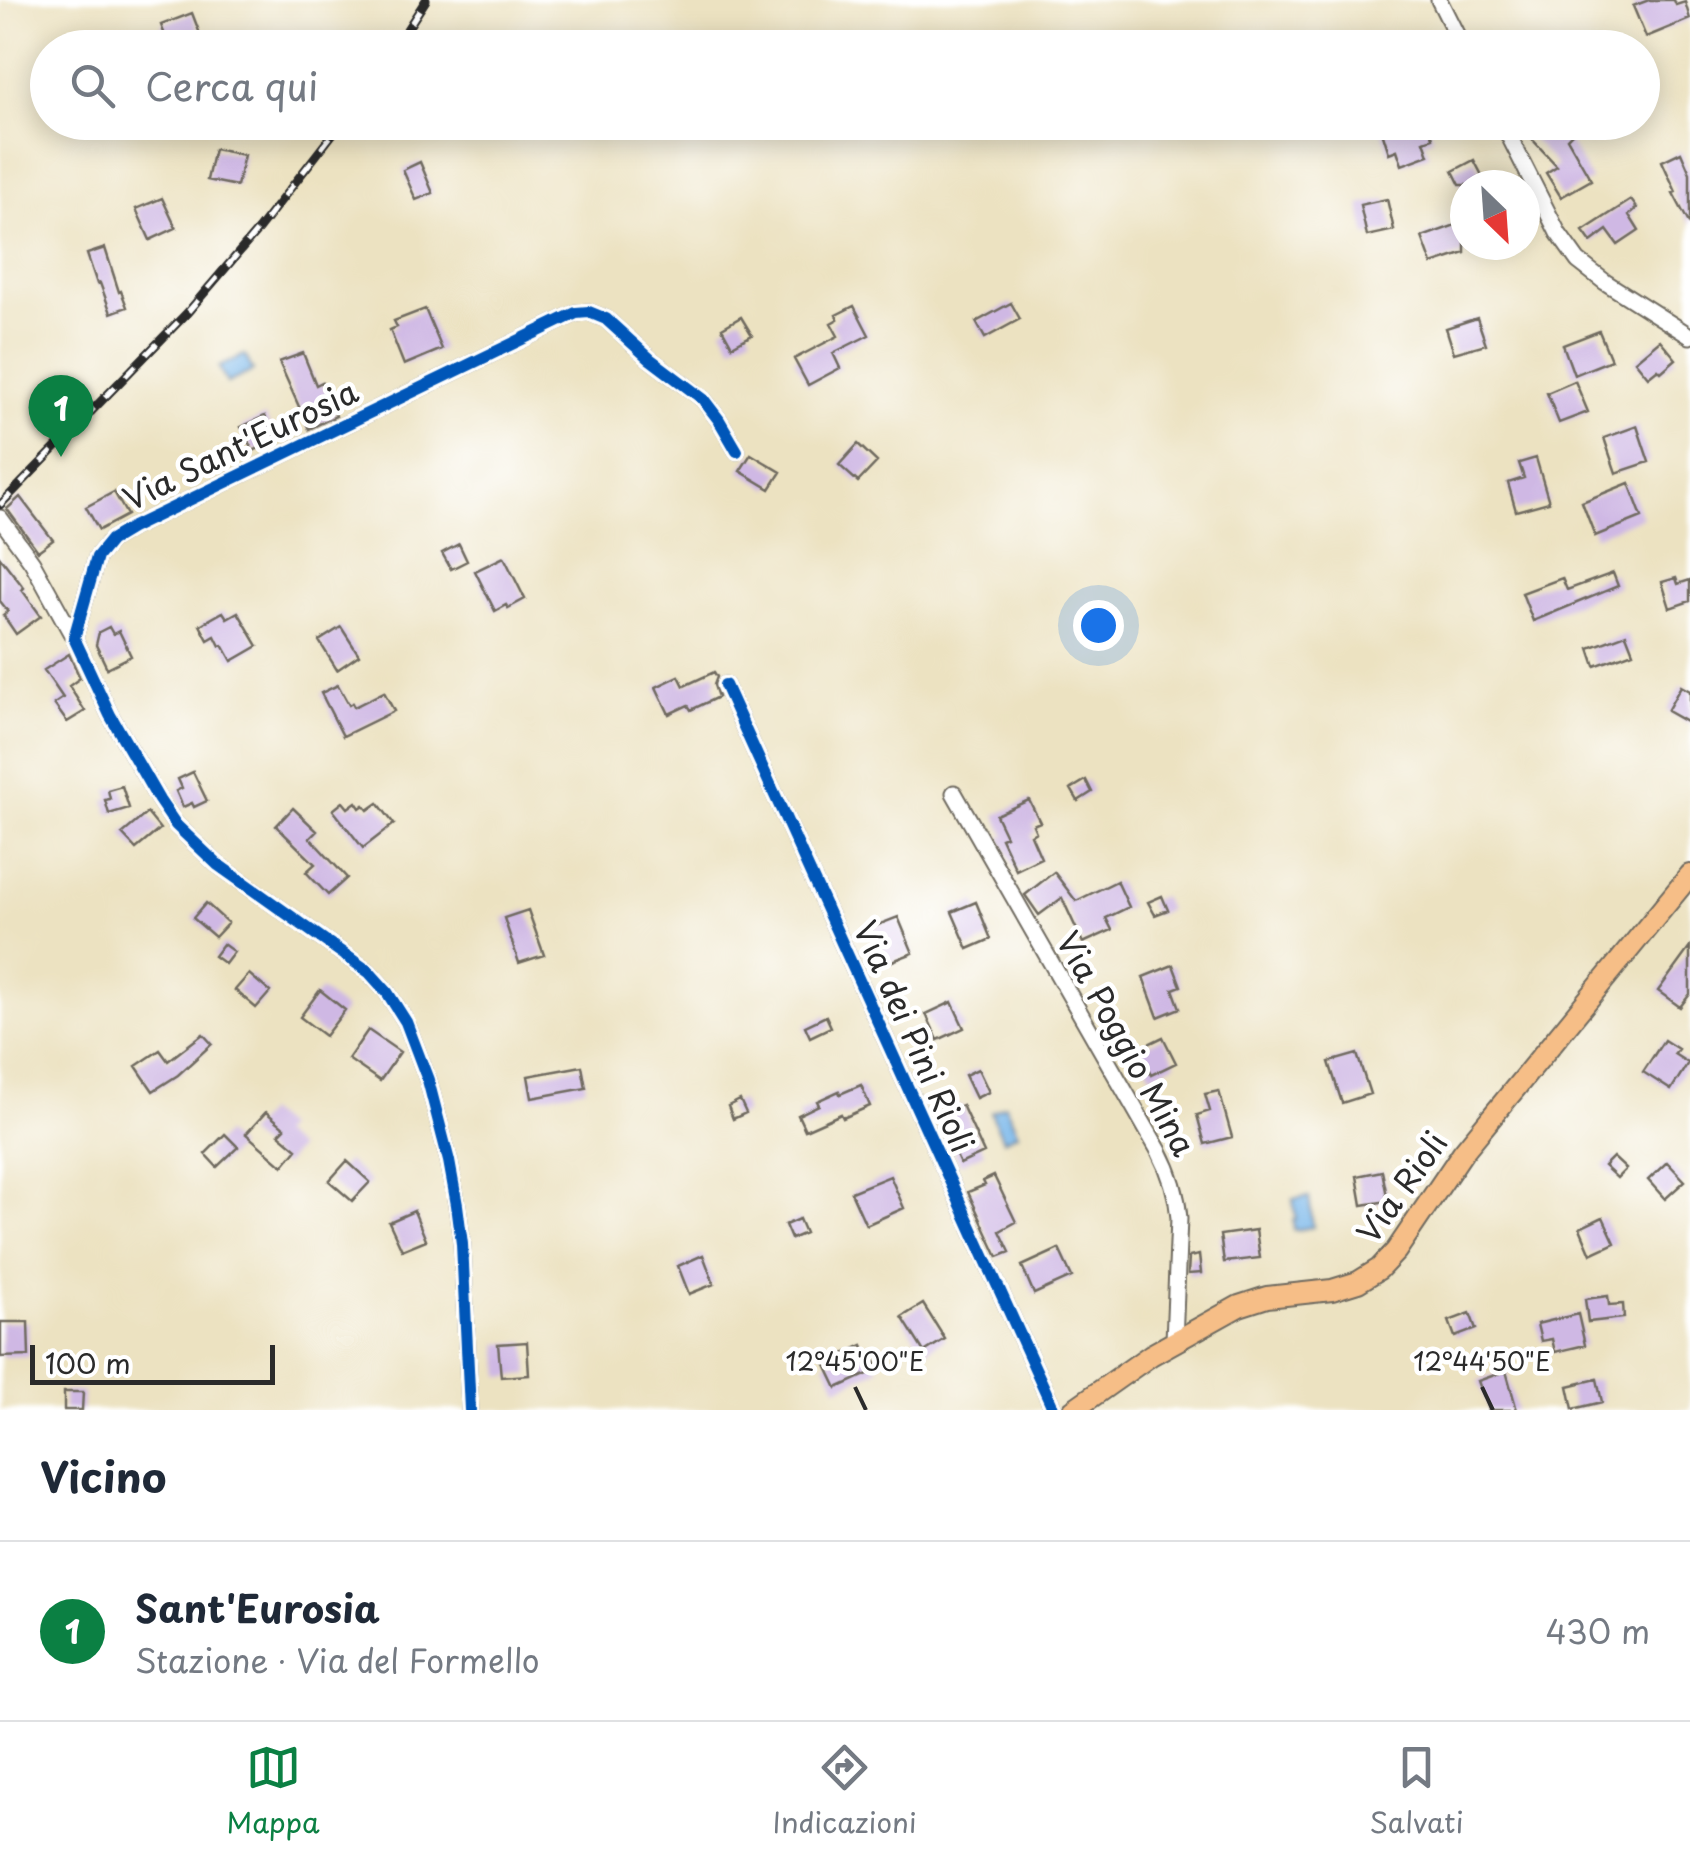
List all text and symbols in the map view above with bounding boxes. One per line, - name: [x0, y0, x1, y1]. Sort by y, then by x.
- search box: [30, 30, 1660, 140]
- text: Cerca qui: [145, 57, 318, 114]
- icon: search: [65, 58, 120, 113]
- north arrow: [1450, 170, 1540, 260]
- street label: Via Sant'Eurosia: [114, 366, 366, 522]
- pin: 1: [28, 374, 94, 457]
- your location: [1073, 600, 1124, 651]
- street label: Via dei Pini Rioli: [842, 913, 988, 1159]
- street label: Via Poggio Mina: [1045, 922, 1209, 1164]
- street label: Via Rioli: [1344, 1121, 1458, 1253]
- scale bar: [30, 1340, 275, 1384]
- text: 100 m: [45, 1341, 131, 1384]
- text: 12°45'00"E: [786, 1342, 924, 1380]
- text: 12°44'50"E: [1413, 1342, 1551, 1380]
- text: Vicino: [40, 1444, 166, 1507]
- text: Sant'Eurosia: [135, 1579, 380, 1636]
- text: 1: [65, 1607, 80, 1655]
- text: 430 m: [1545, 1607, 1650, 1655]
- text: Stazione · Via del Formello: [135, 1636, 540, 1684]
- tab: Mappa: [226, 1740, 320, 1843]
- tab: Indicazioni: [772, 1740, 917, 1843]
- tab: Salvati: [1369, 1740, 1464, 1843]

